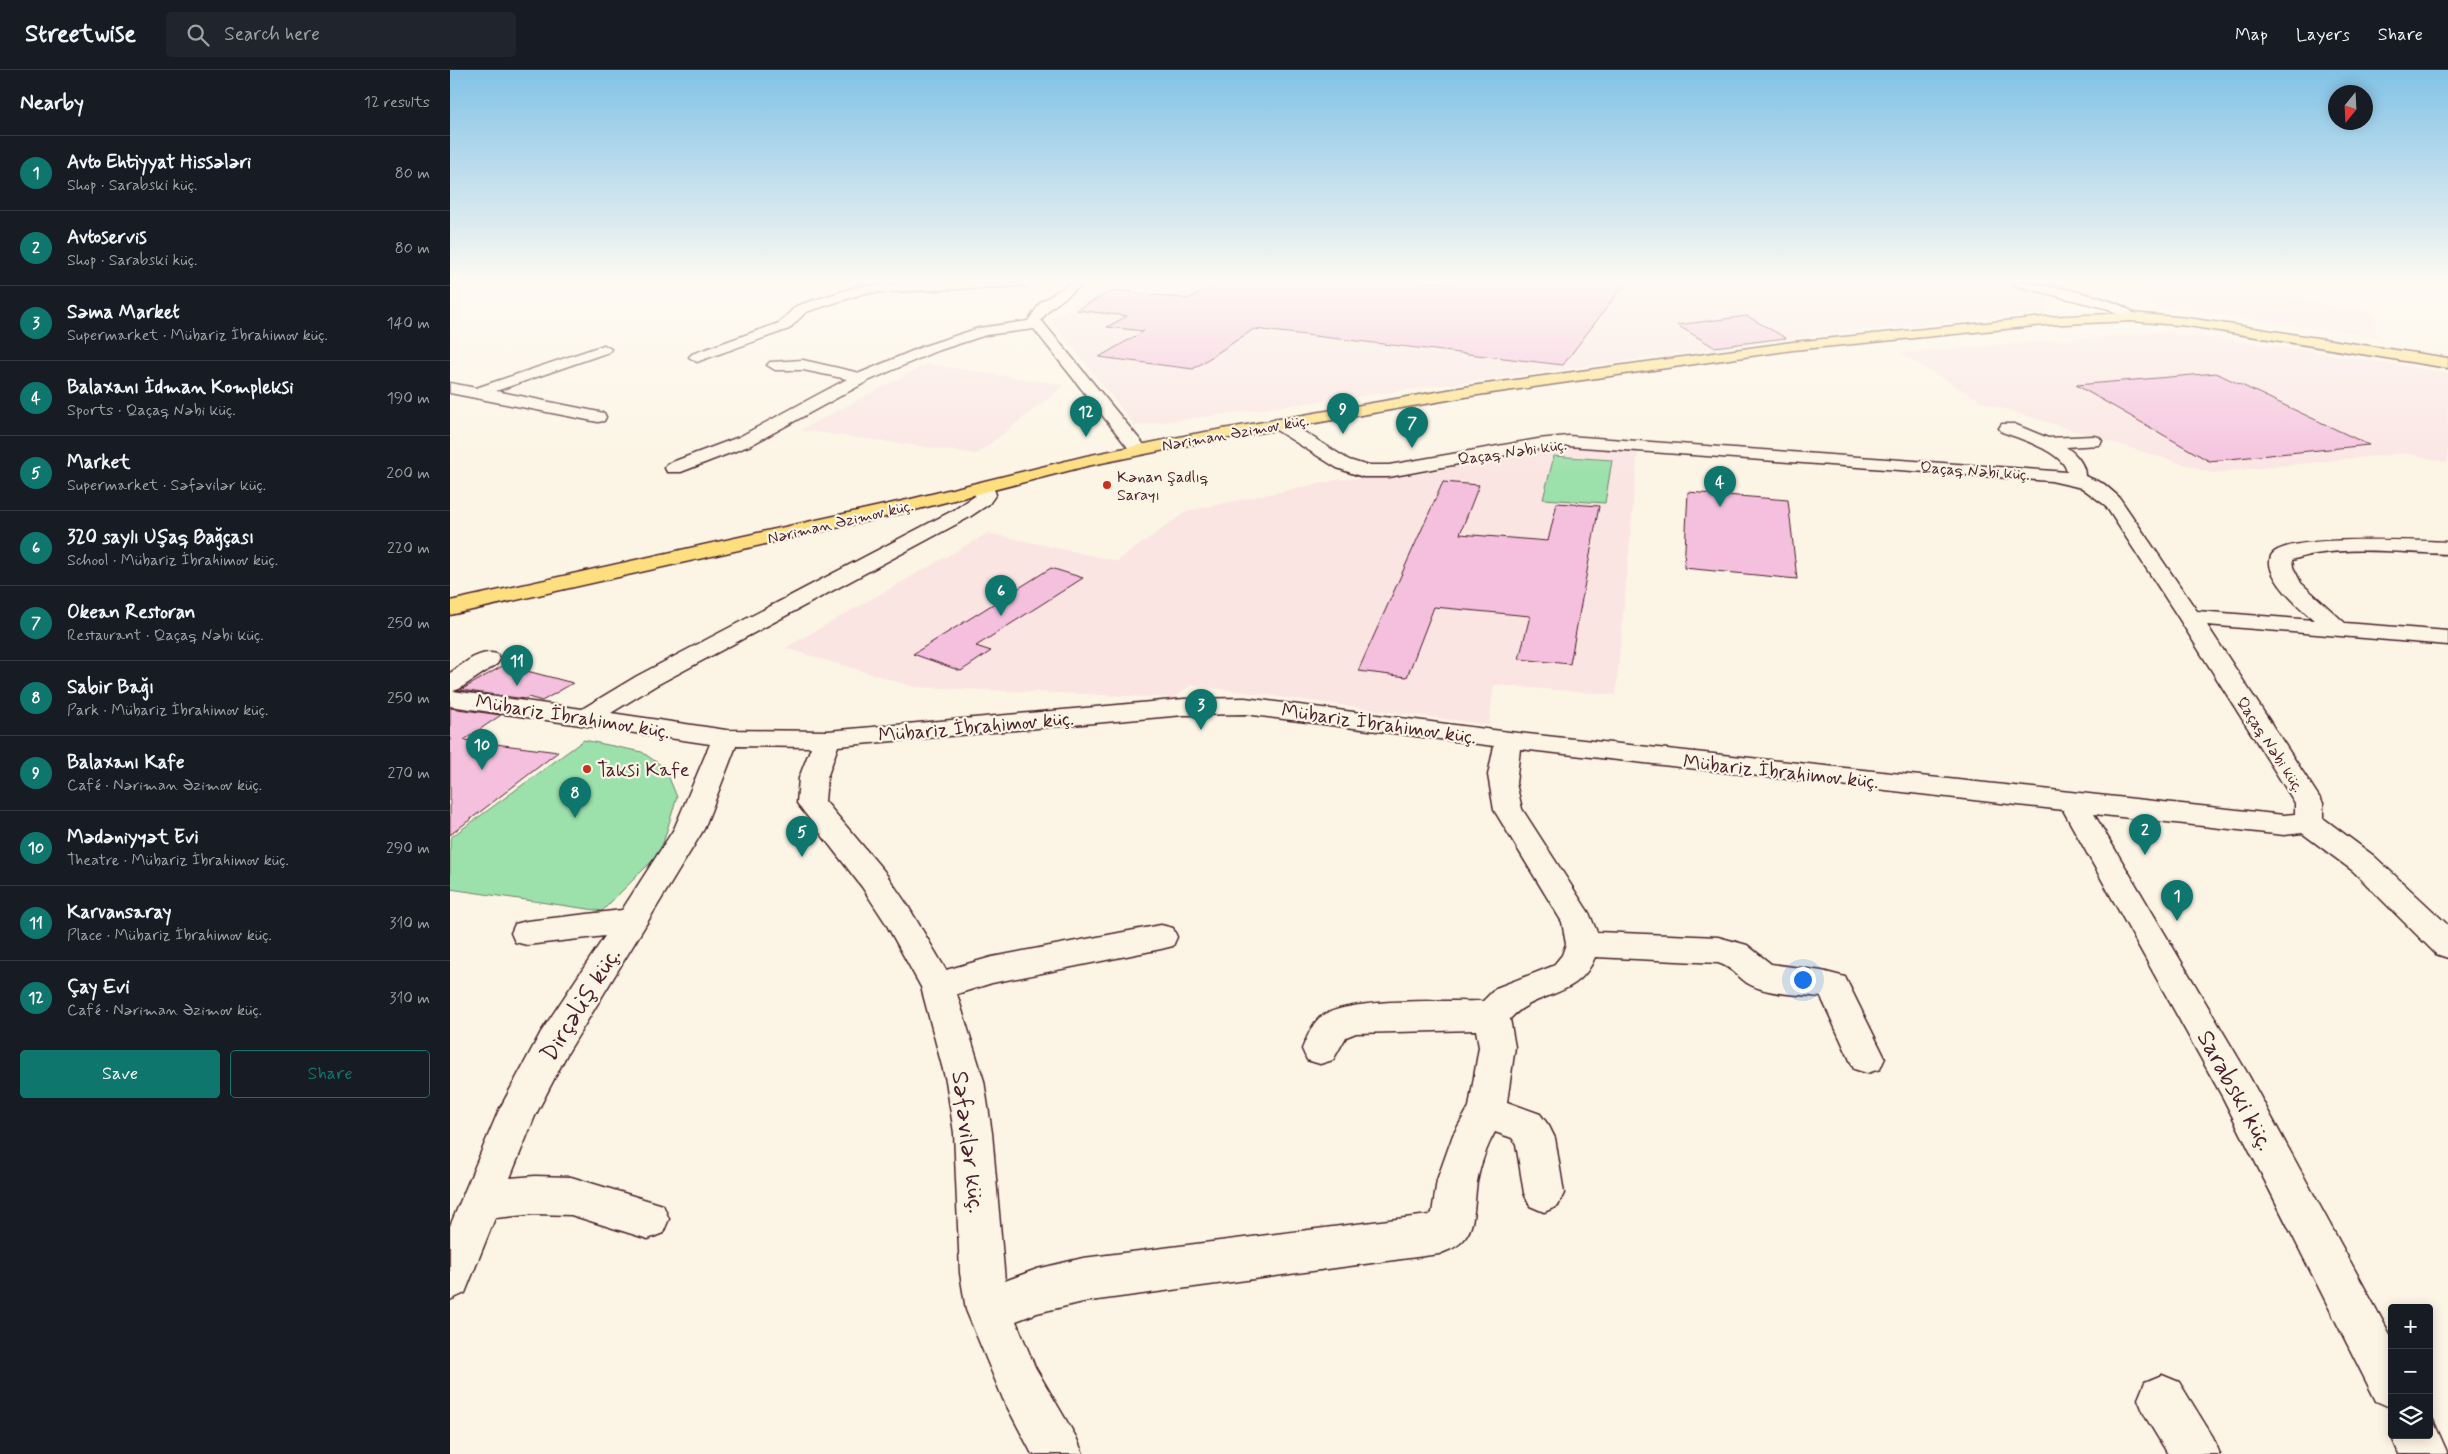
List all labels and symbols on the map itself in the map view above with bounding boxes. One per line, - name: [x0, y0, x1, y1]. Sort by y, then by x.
- north arrow: [2328, 85, 2373, 130]
- pin: 9: [1327, 393, 1359, 434]
- pin: 12: [1070, 396, 1102, 437]
- pin: 7: [1396, 407, 1428, 448]
- street label: Nəriman Əzimov küç.: [1160, 410, 1310, 457]
- street label: Qaçaq Nəbi küç.: [1456, 434, 1568, 471]
- street label: Qaçaq Nəbi küç.: [1919, 457, 2030, 486]
- pin: 4: [1704, 466, 1736, 507]
- place label: Kənan Şadlıq Sarayı: [1117, 467, 1209, 506]
- marker: Kənan Şadlıq Sarayı: [1101, 479, 1113, 491]
- street label: Nəriman Əzimov küç.: [765, 495, 915, 549]
- pin: 6: [985, 575, 1017, 616]
- pin: 11: [501, 645, 533, 686]
- street label: Mübariz İbrahimov küç.: [474, 689, 672, 746]
- pin: 3: [1185, 689, 1217, 730]
- street label: Qaçaq Nəbi küç.: [2231, 693, 2308, 797]
- street label: Mübariz İbrahimov küç.: [1280, 697, 1478, 752]
- street label: Mübariz İbrahimov küç.: [877, 705, 1075, 750]
- pin: 10: [466, 729, 498, 770]
- street label: Mübariz İbrahimov küç.: [1682, 749, 1880, 796]
- place label: Taksi Kafe: [597, 757, 690, 784]
- marker: Taksi Kafe: [581, 763, 593, 775]
- pin: 8: [559, 777, 591, 818]
- pin: 2: [2129, 814, 2161, 855]
- pin: 5: [786, 816, 818, 857]
- pin: 1: [2161, 880, 2193, 921]
- street label: Dirçəliş küç.: [534, 942, 629, 1068]
- your location: [1790, 967, 1816, 993]
- street label: Sarabski küç.: [2189, 1025, 2281, 1156]
- street label: Səfəvilər küç.: [943, 1069, 992, 1215]

